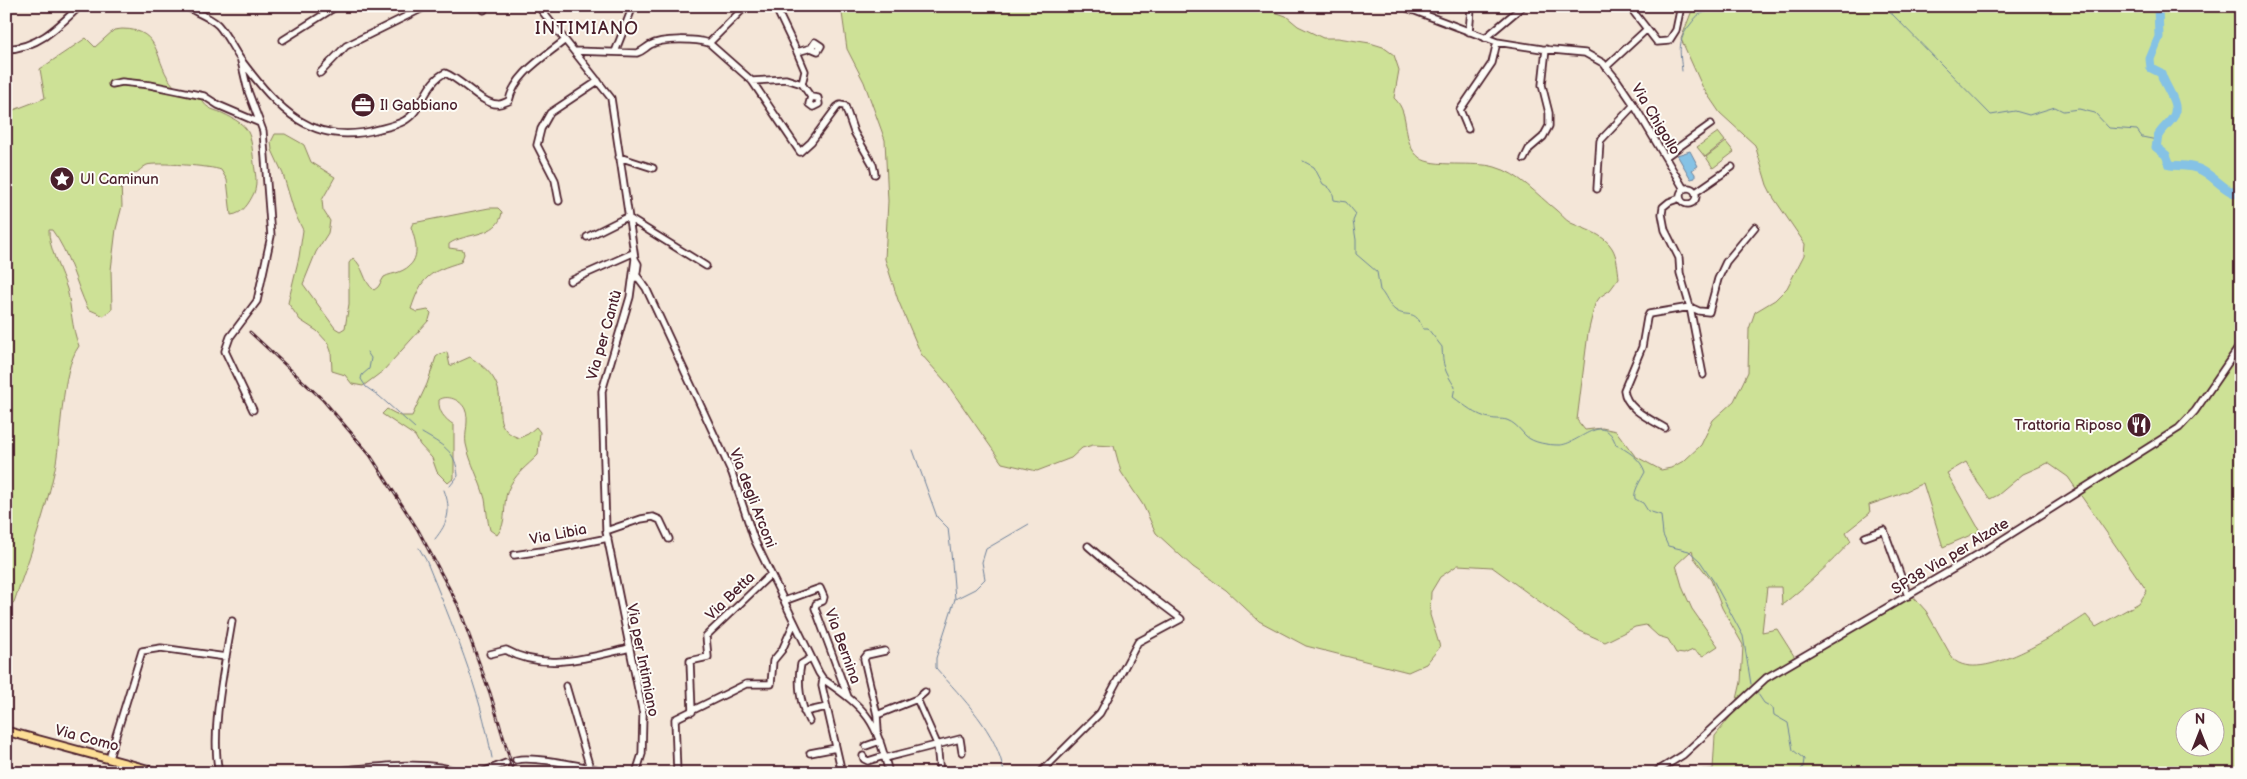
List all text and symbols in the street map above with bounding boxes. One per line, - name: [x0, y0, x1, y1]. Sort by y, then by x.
- district label: INTIMIANO: [535, 18, 639, 39]
- street label: Via Chigollo: [1627, 80, 1684, 158]
- office icon: Il Gabbiano: [350, 92, 376, 118]
- place label: Il Gabbiano: [380, 96, 458, 115]
- place icon: Ul Caminun: [49, 166, 75, 192]
- place label: Ul Caminun: [80, 170, 159, 189]
- street label: Via per Cantù: [583, 288, 626, 382]
- restaurant icon: Trattoria Riposo: [2126, 412, 2152, 438]
- place label: Trattoria Riposo: [2014, 416, 2122, 435]
- street label: Via degli Arconi: [725, 446, 780, 551]
- street label: SP38 Via per Alzate: [1888, 514, 2012, 599]
- street label: Via Libia: [528, 520, 588, 549]
- street label: Via Betta: [702, 568, 759, 625]
- street label: Via per Intimiano: [622, 602, 663, 718]
- street label: Via Bernina: [820, 606, 865, 686]
- north arrow: [2174, 706, 2224, 756]
- text: N: [2195, 711, 2205, 728]
- street label: Via Como: [53, 721, 121, 756]

